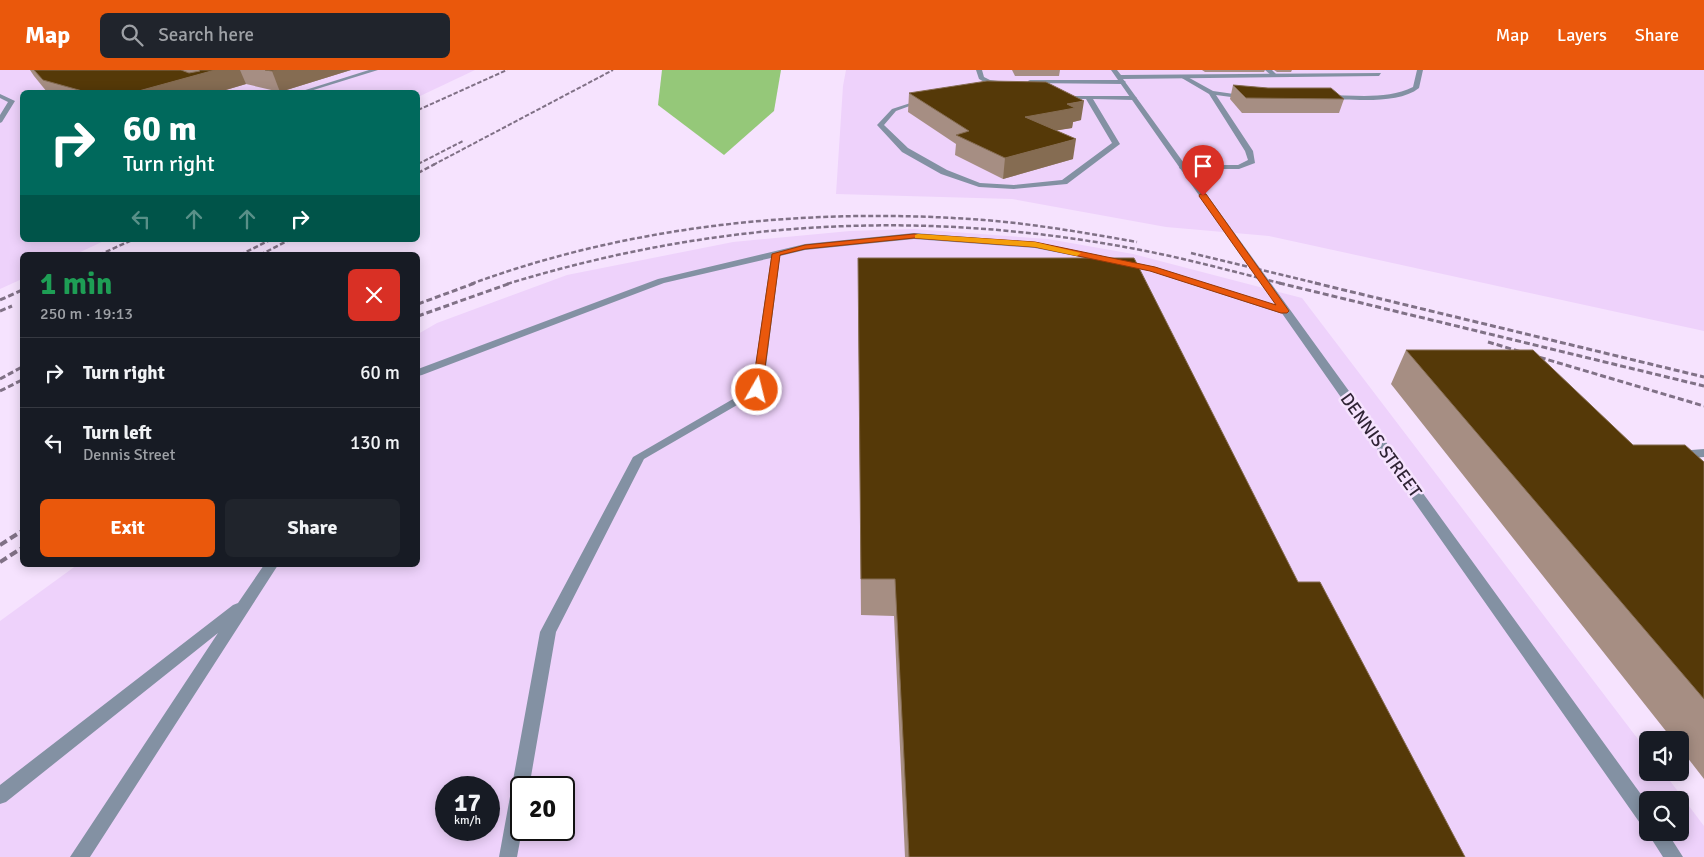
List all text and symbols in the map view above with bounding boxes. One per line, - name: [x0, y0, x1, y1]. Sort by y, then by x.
- search box: [100, 13, 450, 58]
- text: Map: [25, 20, 70, 50]
- icon: search: [118, 21, 146, 49]
- text: Search here: [158, 23, 254, 47]
- text: Map: [1496, 24, 1529, 46]
- text: Layers: [1557, 24, 1607, 46]
- text: Share: [1635, 24, 1679, 46]
- text: 60 m: [123, 107, 197, 150]
- icon: right: [40, 110, 105, 175]
- pin: [1182, 145, 1224, 196]
- text: Turn right: [123, 150, 215, 177]
- icon: arrive: [1189, 152, 1217, 180]
- icon: left: [127, 205, 155, 233]
- icon: ahead: [180, 205, 208, 233]
- icon: ahead: [233, 205, 261, 233]
- icon: right: [286, 205, 314, 233]
- text: 1 min: [40, 266, 112, 303]
- button: close: [348, 269, 400, 321]
- text: 250 m · 19:13: [40, 304, 133, 324]
- icon: right: [40, 359, 68, 387]
- text: Turn right: [83, 361, 165, 385]
- text: 60 m: [360, 361, 400, 385]
- position arrow: [730, 363, 782, 415]
- street label: DENNIS STREET: [1336, 388, 1426, 502]
- text: Turn left: [83, 421, 152, 445]
- icon: left: [40, 429, 68, 457]
- text: 130 m: [350, 431, 400, 455]
- text: Dennis Street: [83, 445, 175, 465]
- button: Exit: [40, 499, 215, 557]
- button: Share: [225, 499, 400, 557]
- map controls: [1639, 731, 1689, 841]
- button: sound: [1639, 731, 1689, 781]
- speed limit sign: 20: [510, 776, 575, 841]
- text: 17: [454, 787, 481, 818]
- button: search: [1639, 791, 1689, 841]
- text: km/h: [454, 813, 481, 828]

